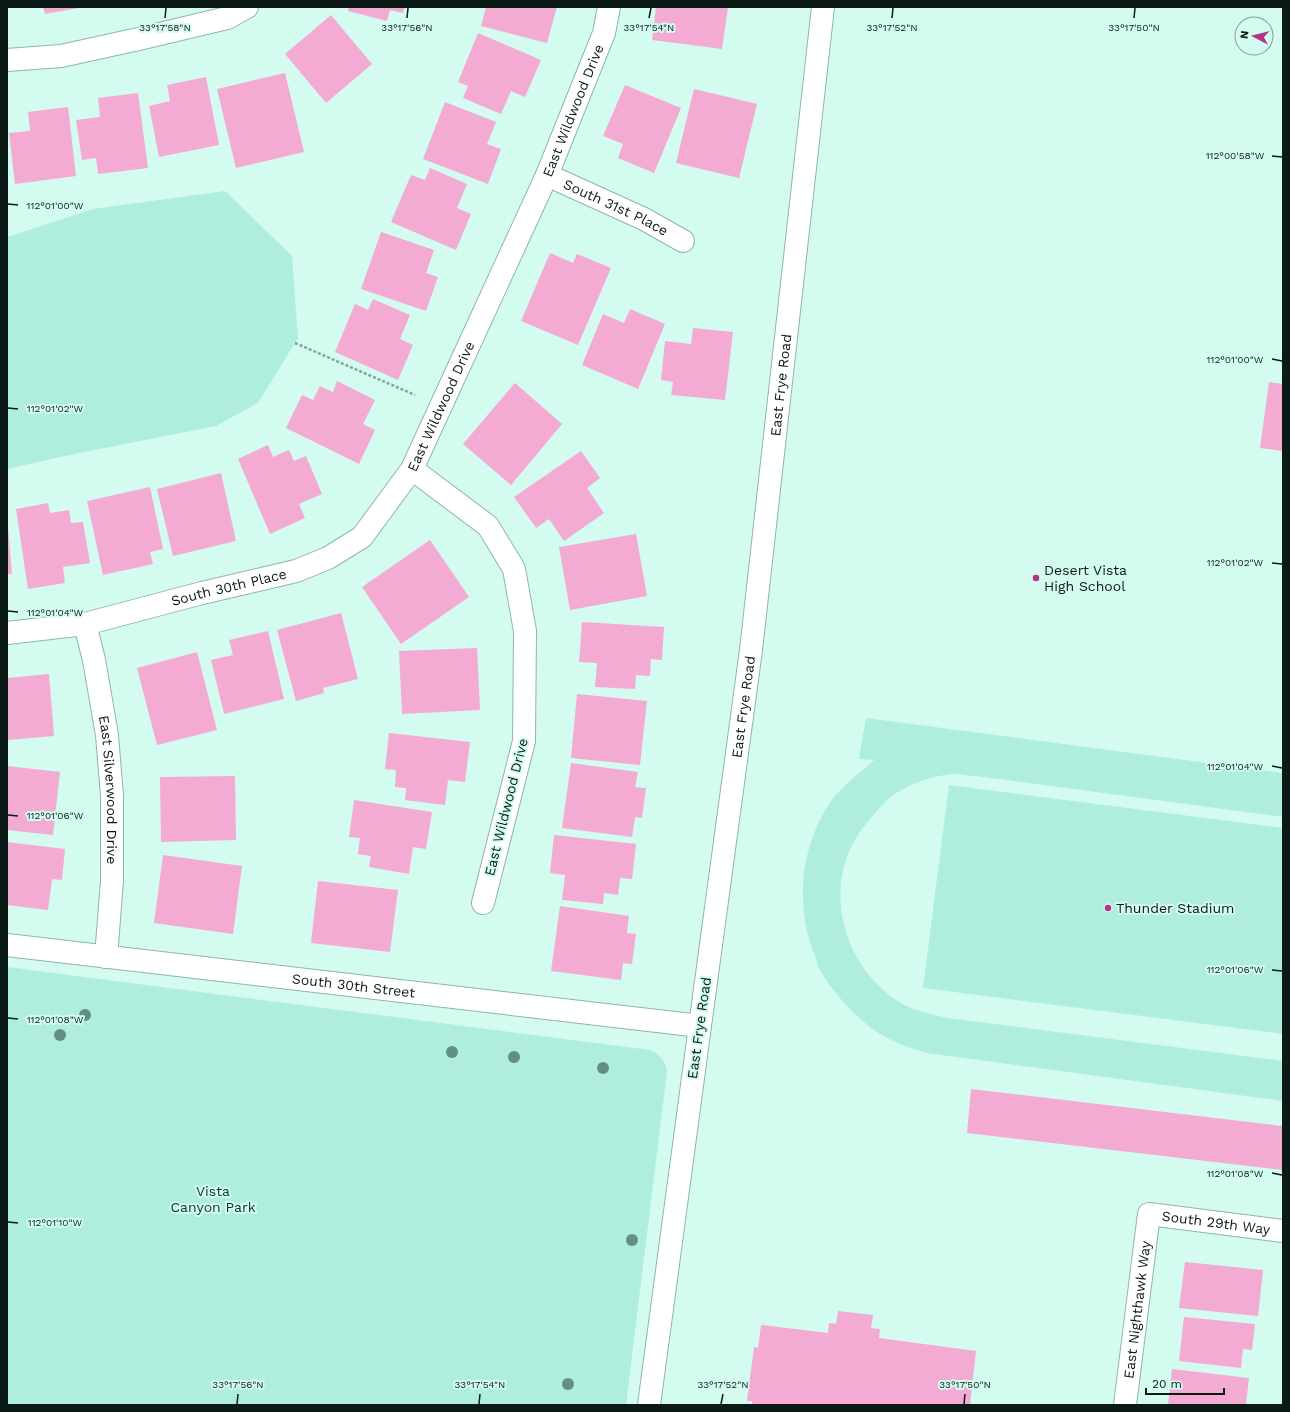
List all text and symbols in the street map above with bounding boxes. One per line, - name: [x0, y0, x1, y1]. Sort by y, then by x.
- north arrow: [1234, 16, 1274, 56]
- text: 33°17'58"N: [139, 22, 191, 33]
- text: 33°17'56"N: [381, 22, 433, 33]
- text: 33°17'54"N: [624, 22, 674, 33]
- text: 33°17'52"N: [866, 22, 918, 33]
- text: 33°17'50"N: [1108, 22, 1160, 33]
- text: N: [1238, 30, 1252, 40]
- street label: East Wildwood Drive: [539, 42, 607, 179]
- text: 112°00'58"W: [1206, 150, 1265, 161]
- street label: South 31st Place: [561, 176, 671, 239]
- text: 112°01'00"W: [27, 200, 84, 211]
- street label: East Frye Road: [767, 333, 794, 437]
- street label: East Wildwood Drive: [404, 339, 478, 474]
- text: 112°01'00"W: [1207, 354, 1264, 365]
- text: 112°01'02"W: [27, 403, 84, 414]
- text: 112°01'02"W: [1207, 557, 1264, 568]
- place label: Desert Vista High School: [1044, 562, 1127, 594]
- street label: South 30th Place: [169, 565, 288, 609]
- marker: Desert Vista High School: [1031, 573, 1041, 583]
- text: 112°01'04"W: [27, 607, 83, 618]
- street label: East Frye Road: [728, 655, 758, 759]
- street label: East Silverwood Drive: [96, 714, 120, 864]
- street label: East Wildwood Drive: [481, 736, 531, 878]
- text: 112°01'04"W: [1207, 761, 1263, 772]
- text: 112°01'06"W: [27, 810, 84, 821]
- place label: Thunder Stadium: [1116, 900, 1234, 916]
- marker: Thunder Stadium: [1103, 903, 1113, 913]
- text: 112°01'06"W: [1207, 964, 1264, 975]
- street label: South 30th Street: [291, 970, 416, 1001]
- street label: East Frye Road: [684, 976, 714, 1080]
- text: 112°01'08"W: [27, 1014, 84, 1025]
- text: 112°01'08"W: [1207, 1168, 1264, 1179]
- park label: Vista Canyon Park: [170, 1183, 256, 1215]
- street label: South 29th Way: [1161, 1208, 1272, 1237]
- text: 112°01'10"W: [28, 1217, 83, 1228]
- street label: East Nighthawk Way: [1120, 1239, 1154, 1380]
- scale bar: [1146, 1370, 1224, 1396]
- text: 20 m: [1152, 1377, 1182, 1391]
- text: 33°17'56"N: [212, 1379, 264, 1390]
- text: 33°17'54"N: [455, 1379, 505, 1390]
- text: 33°17'52"N: [697, 1379, 749, 1390]
- text: 33°17'50"N: [939, 1379, 991, 1390]

